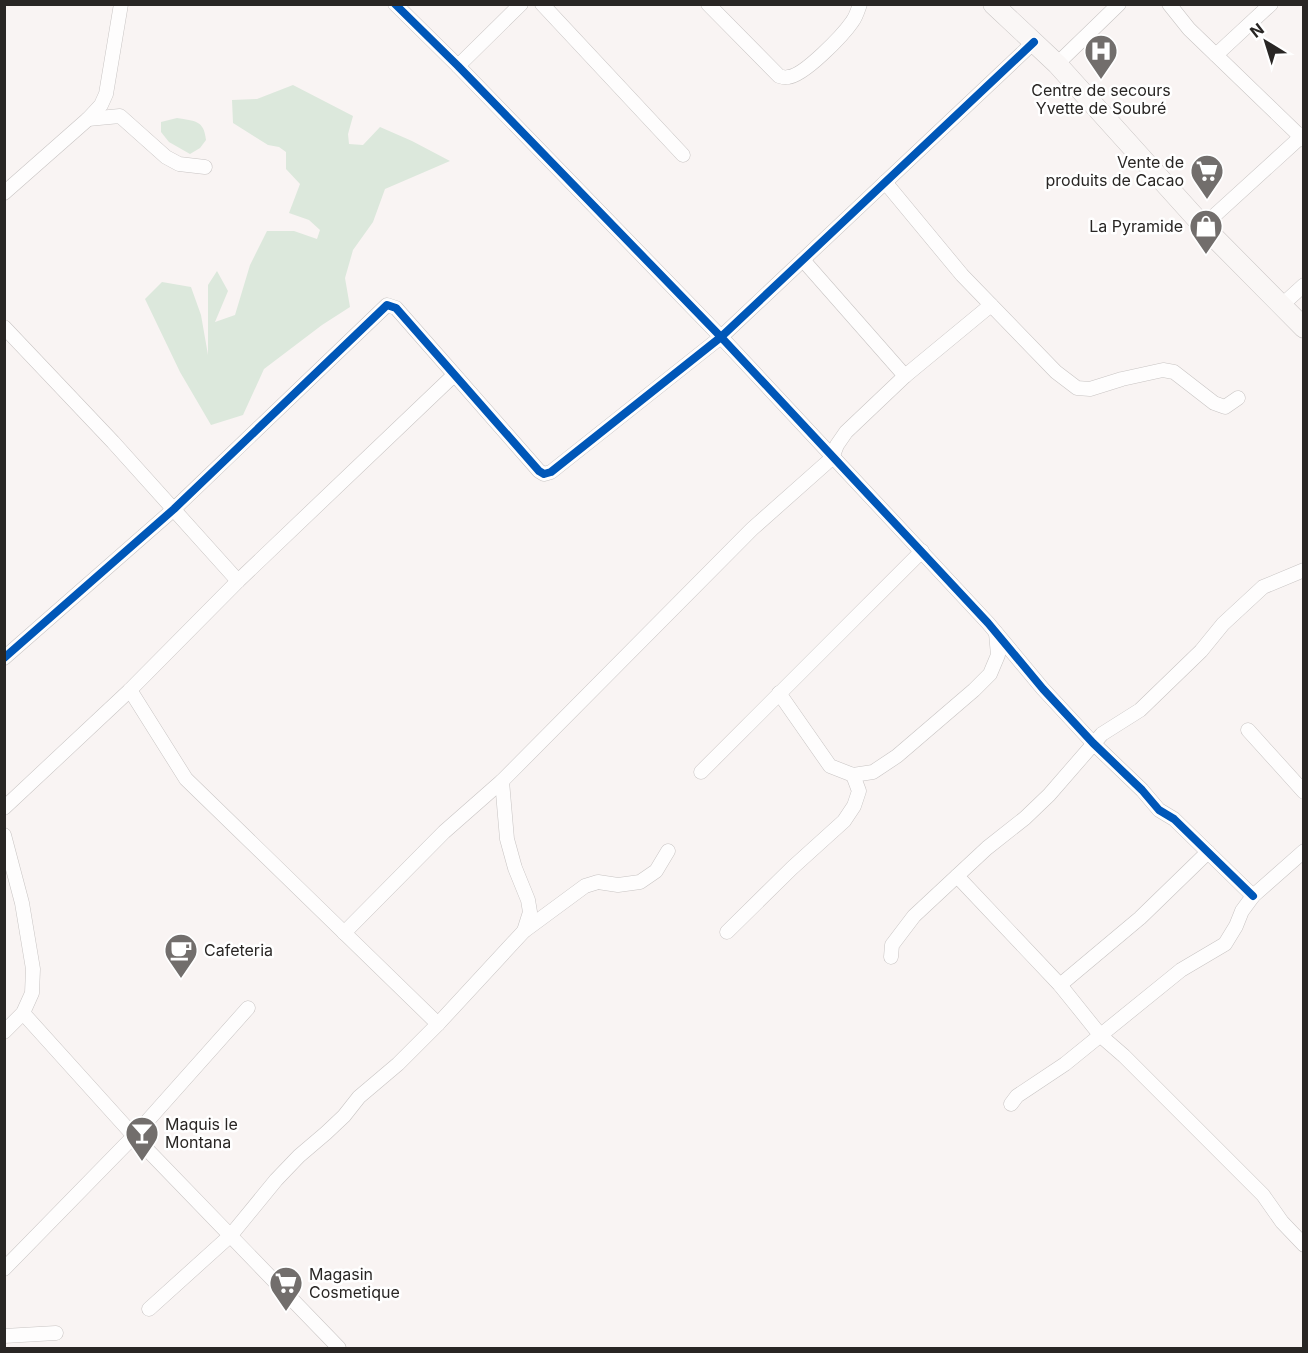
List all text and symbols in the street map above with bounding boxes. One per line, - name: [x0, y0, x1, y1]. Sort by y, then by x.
- north arrow: [1236, 12, 1296, 72]
- text: N: [1246, 19, 1268, 42]
- hospital icon: Centre de secours Yvette de Soubré: [1083, 33, 1119, 80]
- place label: Centre de secours Yvette de Soubré: [1031, 80, 1171, 118]
- place label: Vente de produits de Cacao: [1046, 152, 1184, 190]
- supermarket icon: Vente de produits de Cacao: [1189, 153, 1225, 200]
- shop icon: La Pyramide: [1188, 208, 1224, 255]
- place label: La Pyramide: [1089, 216, 1183, 236]
- cafe icon: Cafeteria: [163, 932, 199, 979]
- place label: Cafeteria: [204, 940, 273, 960]
- place label: Maquis le Montana: [165, 1114, 238, 1152]
- bar icon: Maquis le Montana: [124, 1115, 160, 1162]
- place label: Magasin Cosmetique: [309, 1264, 400, 1302]
- supermarket icon: Magasin Cosmetique: [268, 1265, 304, 1312]

